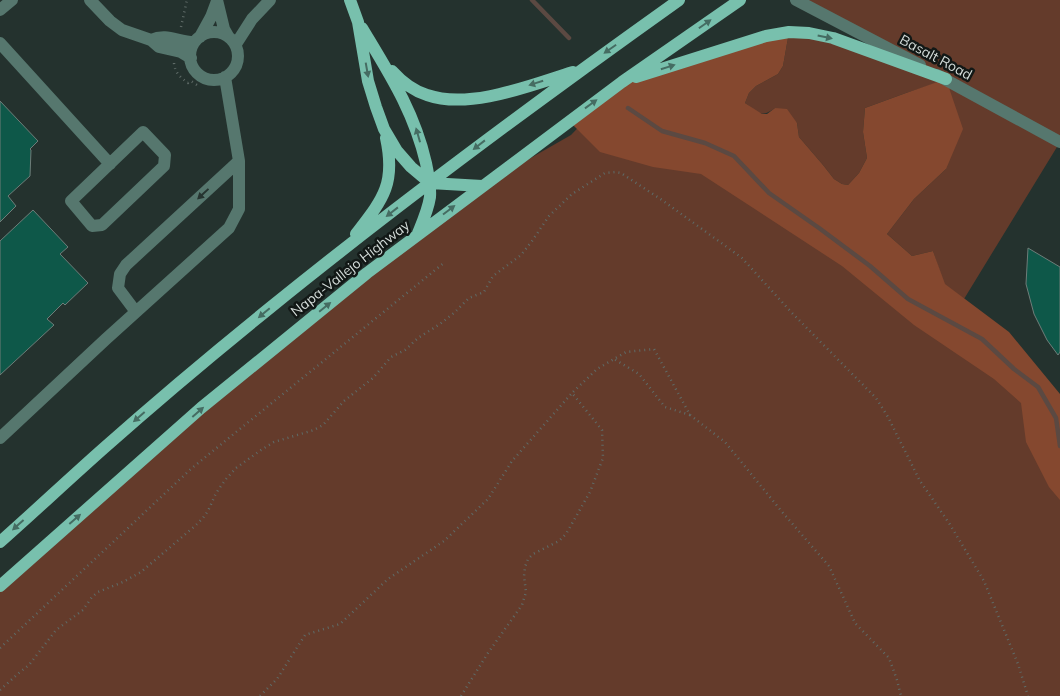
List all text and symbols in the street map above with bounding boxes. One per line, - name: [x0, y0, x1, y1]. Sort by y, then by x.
- one-way arrow: [698, 19, 712, 29]
- street label: Basalt Road: [897, 30, 975, 84]
- one-way arrow: [818, 33, 834, 41]
- one-way arrow: [604, 43, 617, 53]
- one-way arrow: [363, 62, 371, 78]
- one-way arrow: [661, 62, 676, 70]
- one-way arrow: [528, 80, 543, 88]
- one-way arrow: [584, 99, 598, 109]
- one-way arrow: [414, 128, 422, 143]
- one-way arrow: [473, 139, 486, 150]
- one-way arrow: [198, 188, 210, 200]
- one-way arrow: [442, 205, 455, 216]
- one-way arrow: [386, 207, 399, 218]
- street label: Napa-Vallejo Highway: [287, 216, 414, 320]
- one-way arrow: [318, 301, 331, 312]
- one-way arrow: [258, 307, 270, 318]
- one-way arrow: [191, 406, 204, 417]
- one-way arrow: [133, 412, 146, 423]
- one-way arrow: [69, 513, 82, 524]
- one-way arrow: [13, 519, 25, 531]

